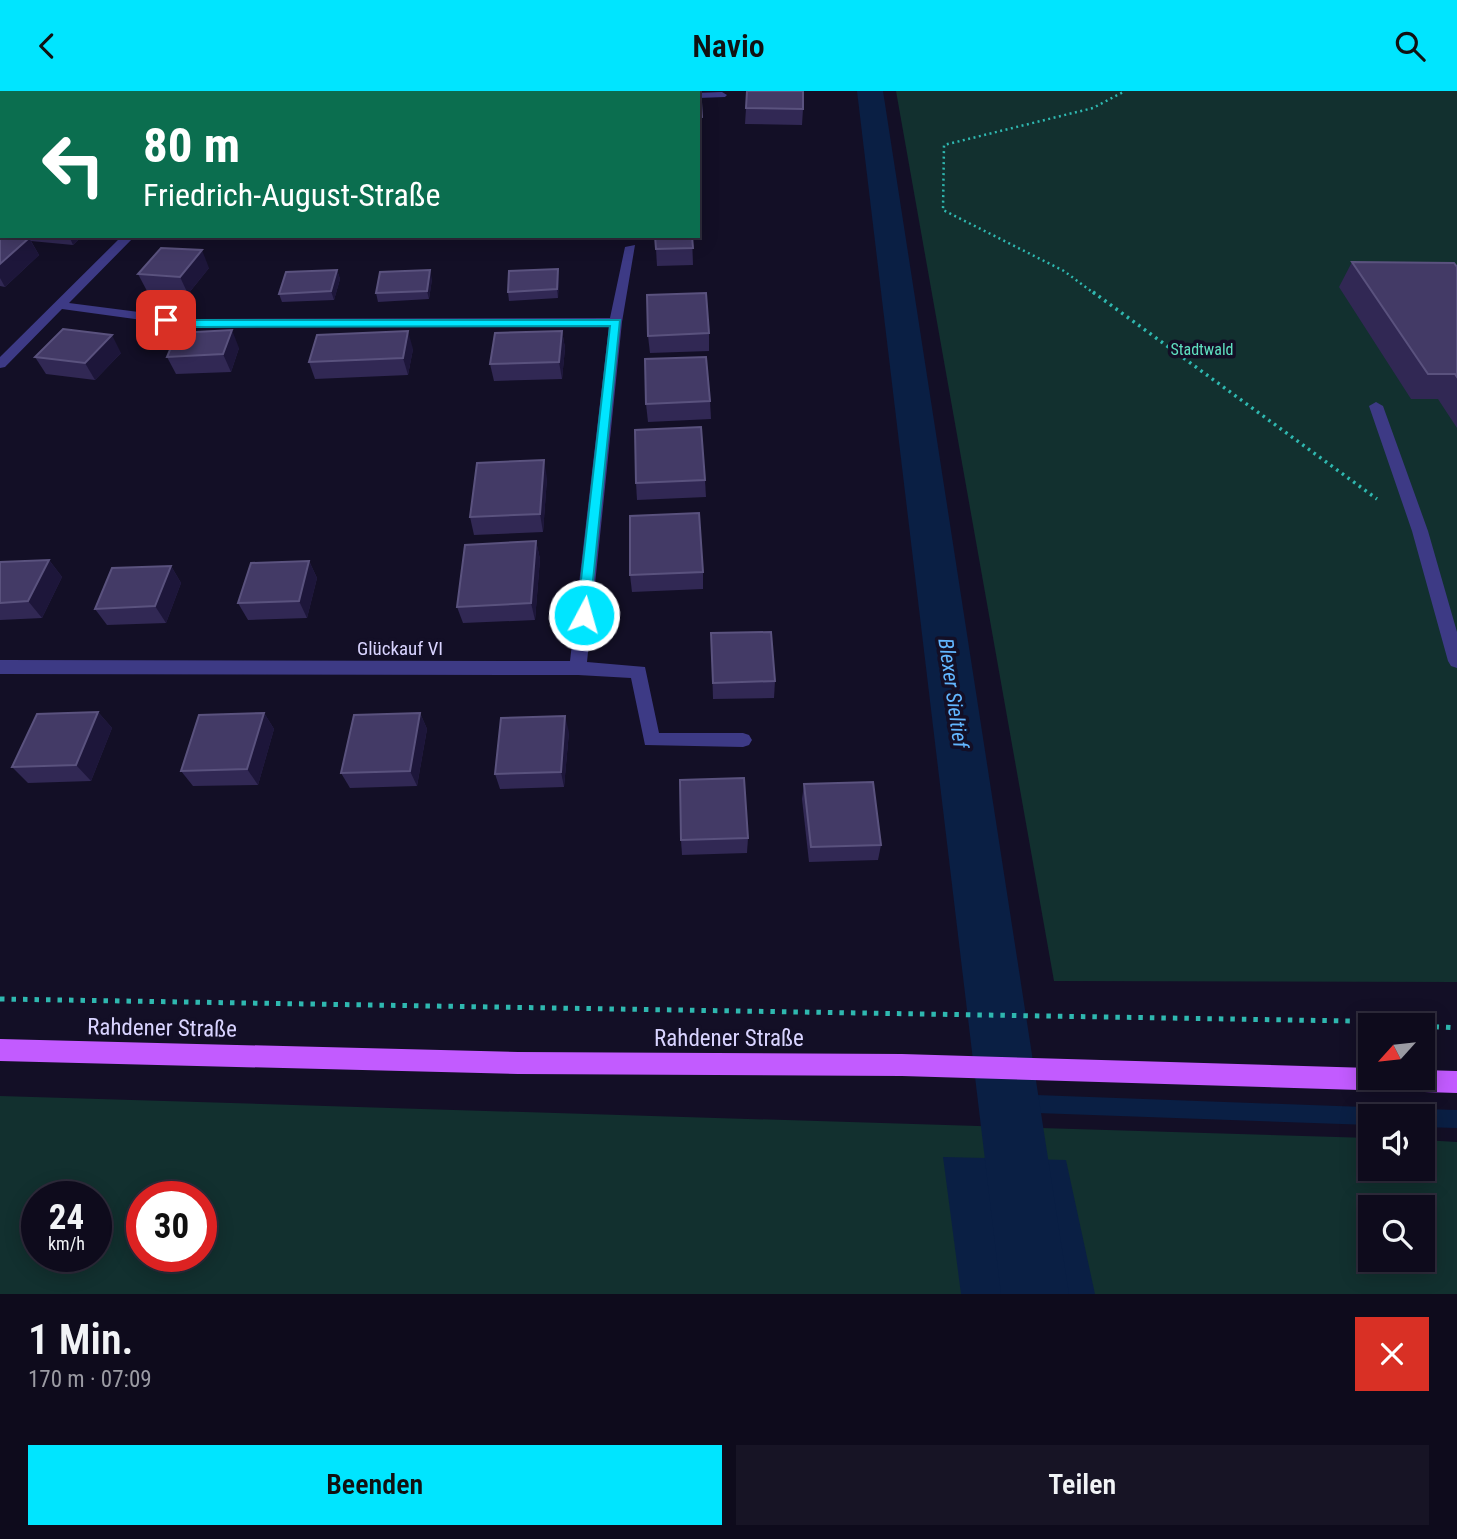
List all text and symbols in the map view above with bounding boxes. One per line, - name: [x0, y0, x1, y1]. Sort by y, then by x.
- icon: back: [28, 27, 66, 65]
- text: Navio: [692, 27, 765, 65]
- icon: search: [1391, 27, 1429, 65]
- text: 80 m: [143, 117, 240, 174]
- icon: left: [28, 119, 119, 210]
- text: Friedrich-August-Straße: [143, 176, 440, 214]
- pin: [136, 290, 196, 350]
- icon: arrive: [147, 301, 185, 339]
- park label: Stadtwald: [1170, 340, 1234, 359]
- position arrow: [547, 578, 621, 652]
- water label: Blexer Sieltief: [933, 636, 973, 751]
- street label: Glückauf VI: [357, 637, 443, 660]
- street label: Rahdener Straße: [87, 1013, 237, 1043]
- north arrow: [1358, 1013, 1435, 1090]
- map controls: [1358, 1013, 1435, 1272]
- street label: Rahdener Straße: [654, 1025, 804, 1052]
- button: sound: [1358, 1104, 1435, 1181]
- speed limit sign: 30: [126, 1181, 217, 1272]
- button: search: [1358, 1195, 1435, 1272]
- text: 24: [49, 1197, 84, 1238]
- text: km/h: [48, 1233, 85, 1254]
- text: 1 Min.: [28, 1315, 134, 1364]
- button: close: [1355, 1317, 1429, 1391]
- text: 170 m · 07:09: [28, 1366, 152, 1393]
- button: Beenden: [28, 1445, 722, 1525]
- button: Teilen: [736, 1445, 1429, 1525]

